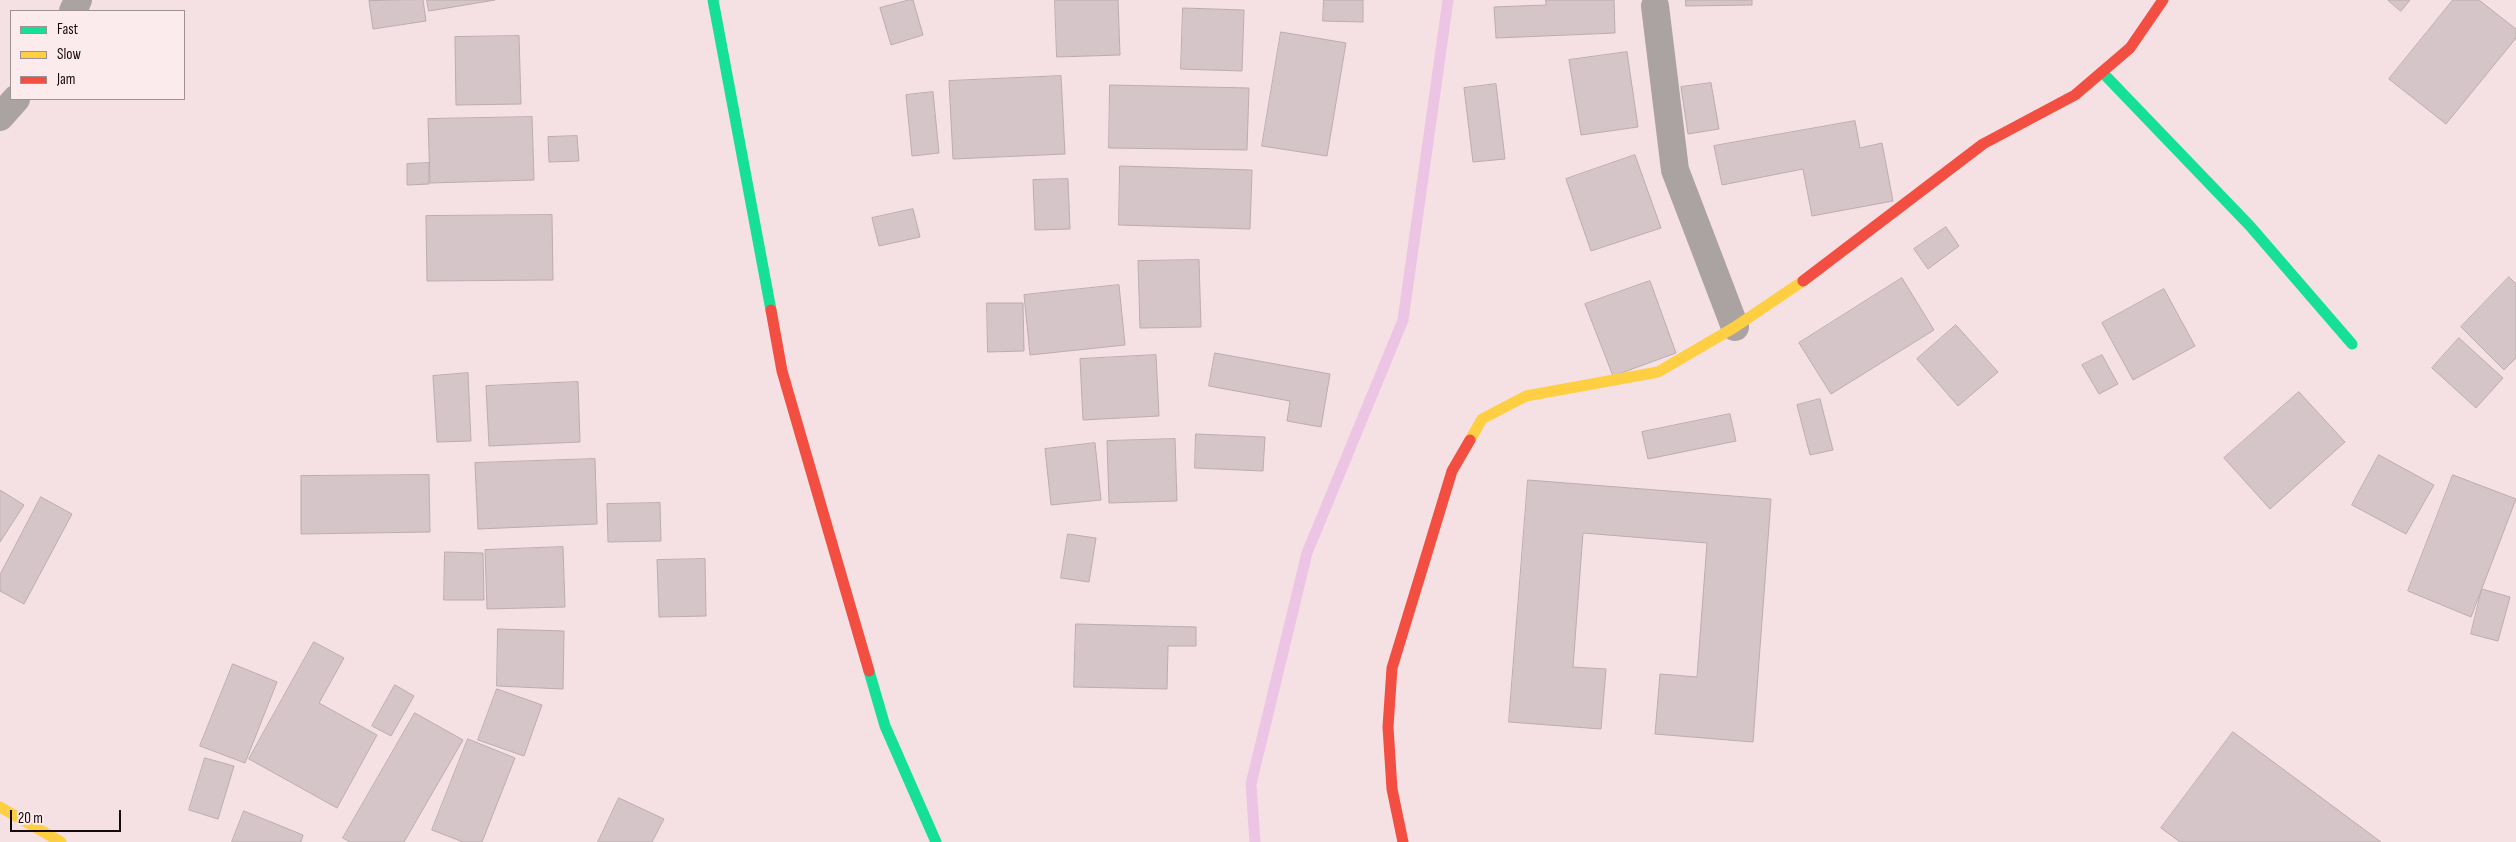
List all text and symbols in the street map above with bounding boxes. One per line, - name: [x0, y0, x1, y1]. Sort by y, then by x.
- legend: [10, 10, 185, 100]
- text: Fast: [57, 20, 78, 39]
- text: Slow: [57, 45, 81, 64]
- text: Jam: [57, 70, 75, 89]
- scale bar: [12, 800, 124, 832]
- text: 20 m: [18, 809, 43, 828]

